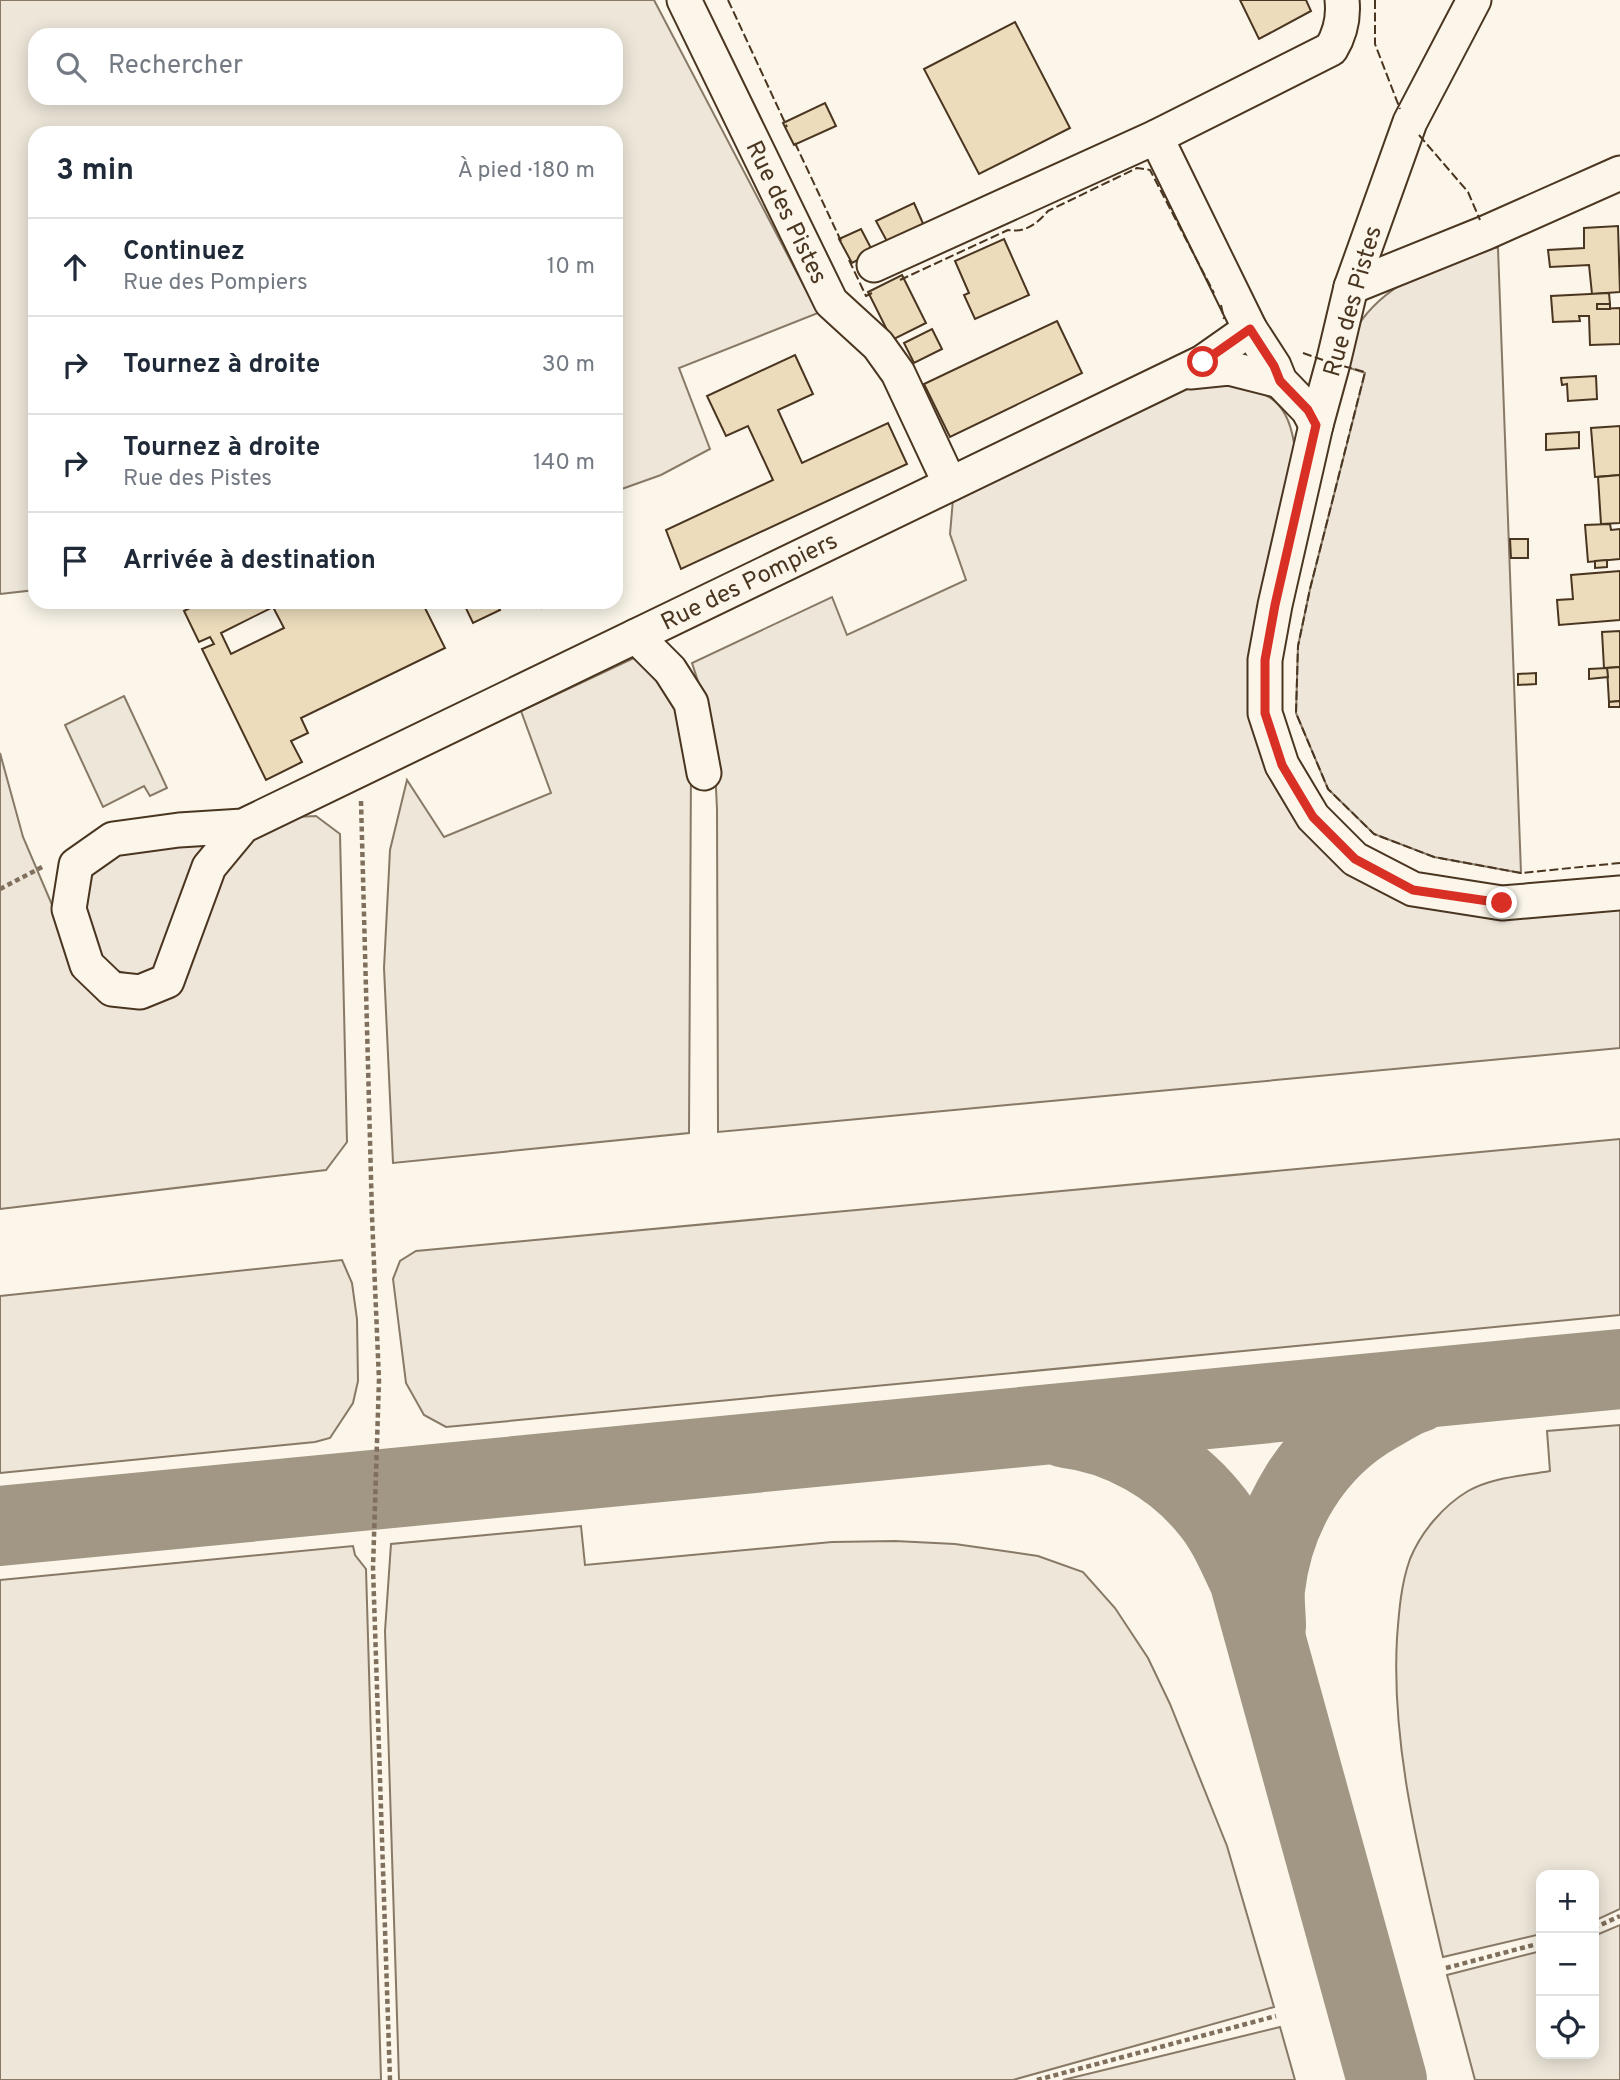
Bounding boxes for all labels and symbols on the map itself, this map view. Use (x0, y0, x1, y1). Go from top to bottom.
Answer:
street label: Rue des Pistes (738, 136, 833, 289)
street label: Rue des Pistes (1318, 223, 1390, 380)
route start (1187, 346, 1218, 377)
street label: Rue des Pompiers (657, 527, 843, 639)
route end (1486, 887, 1517, 918)

